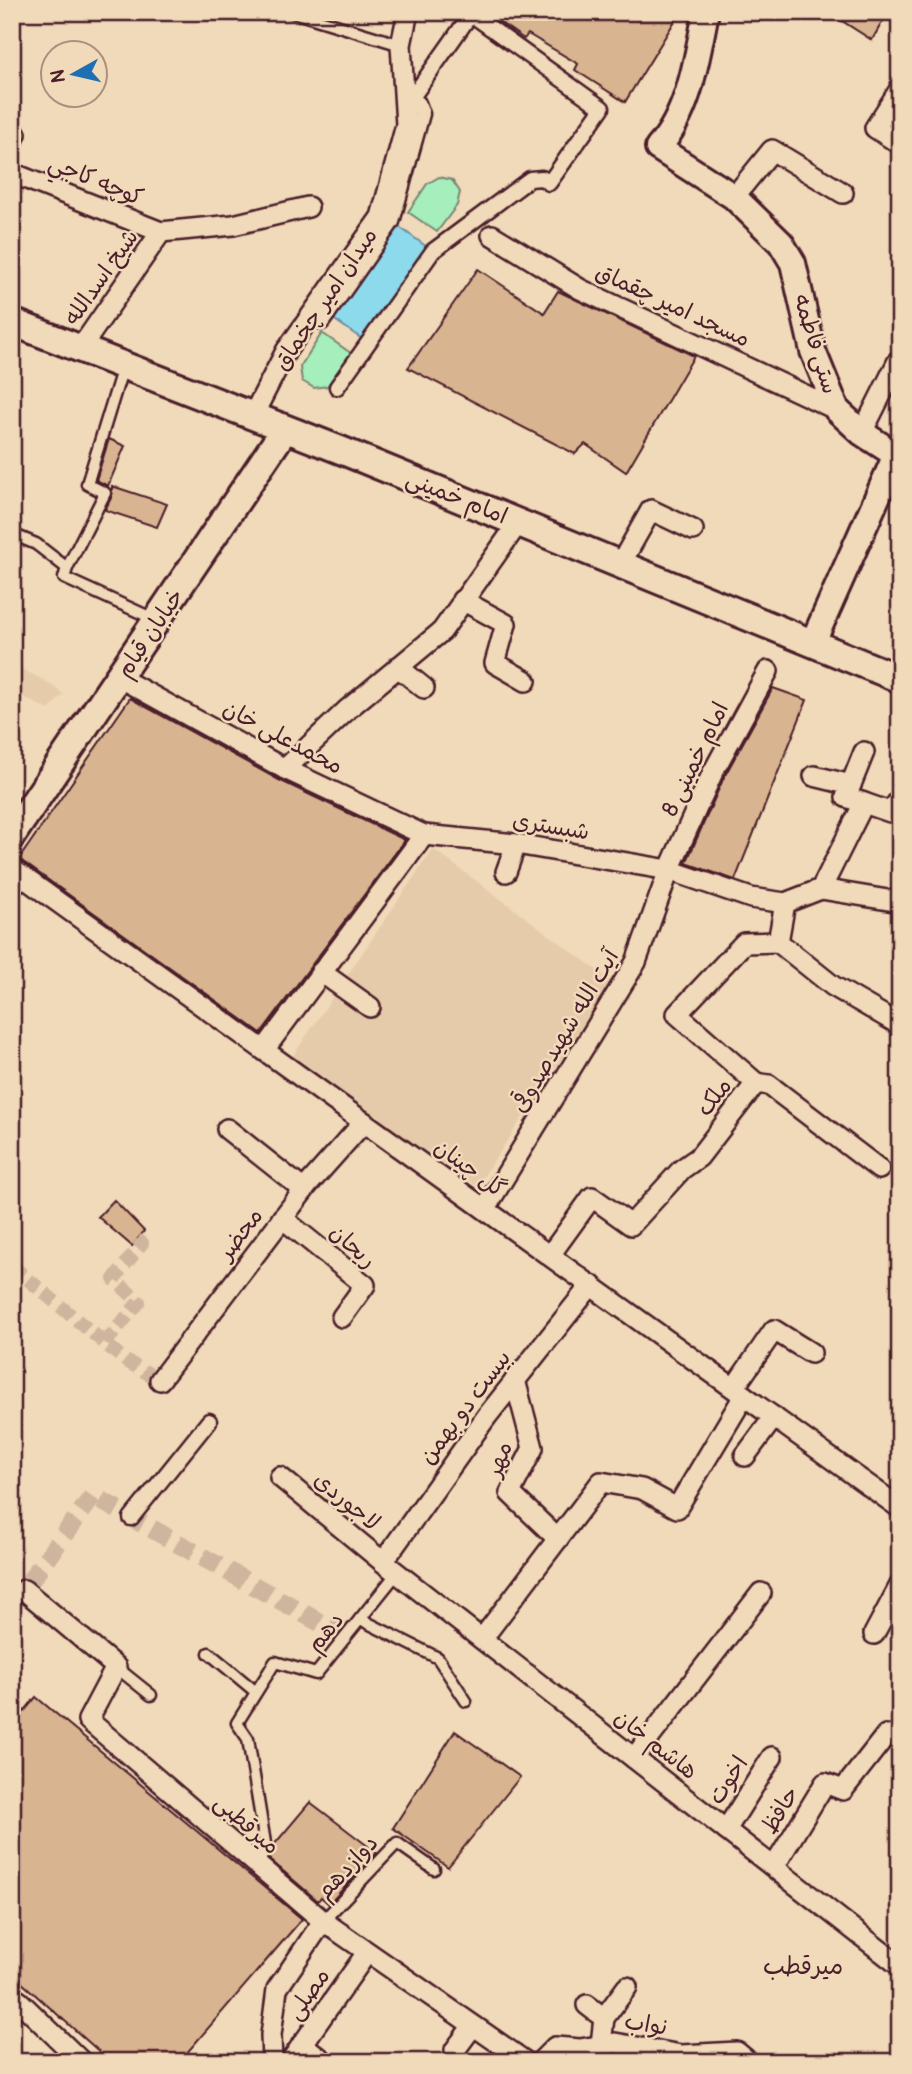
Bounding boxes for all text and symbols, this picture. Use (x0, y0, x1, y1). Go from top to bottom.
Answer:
north arrow (38, 38, 108, 108)
text: N (45, 68, 71, 84)
street label: کوچه کاجي (42, 148, 148, 218)
street label: میدان امیر چخماق (267, 222, 383, 376)
street label: شیخ اسدالله (57, 223, 146, 331)
street label: مسجد امیر چقماق (591, 256, 755, 354)
street label: ستی فاطمه (787, 291, 845, 397)
street label: امام خمینی (401, 463, 512, 533)
street label: خیابان قیام (110, 583, 193, 685)
street label: محمدعلی خان (218, 693, 348, 781)
street label: امام خمینی 8 (655, 697, 738, 822)
street label: شبستری (510, 806, 592, 846)
street label: آیت الله شهیدصدوقی (505, 943, 626, 1118)
street label: ملک (690, 1072, 738, 1122)
street label: گل چینان (428, 1132, 512, 1204)
street label: محضر (210, 1202, 269, 1268)
street label: ریحان (324, 1217, 382, 1275)
street label: بیست دو بهمن (413, 1344, 517, 1470)
street label: مهر (478, 1437, 519, 1482)
street label: لاجوردی (308, 1465, 386, 1537)
street label: دهم (300, 1606, 352, 1660)
street label: هاشم خان (607, 1702, 704, 1788)
street label: اخوت (702, 1750, 754, 1810)
street label: حافظ (755, 1781, 805, 1839)
street label: میرقطبی (208, 1787, 286, 1861)
street label: دوازدهم (310, 1828, 386, 1908)
district label: میرقطب (763, 1952, 843, 1981)
street label: مصلی (280, 1962, 336, 2026)
street label: نواب (622, 2006, 670, 2042)

